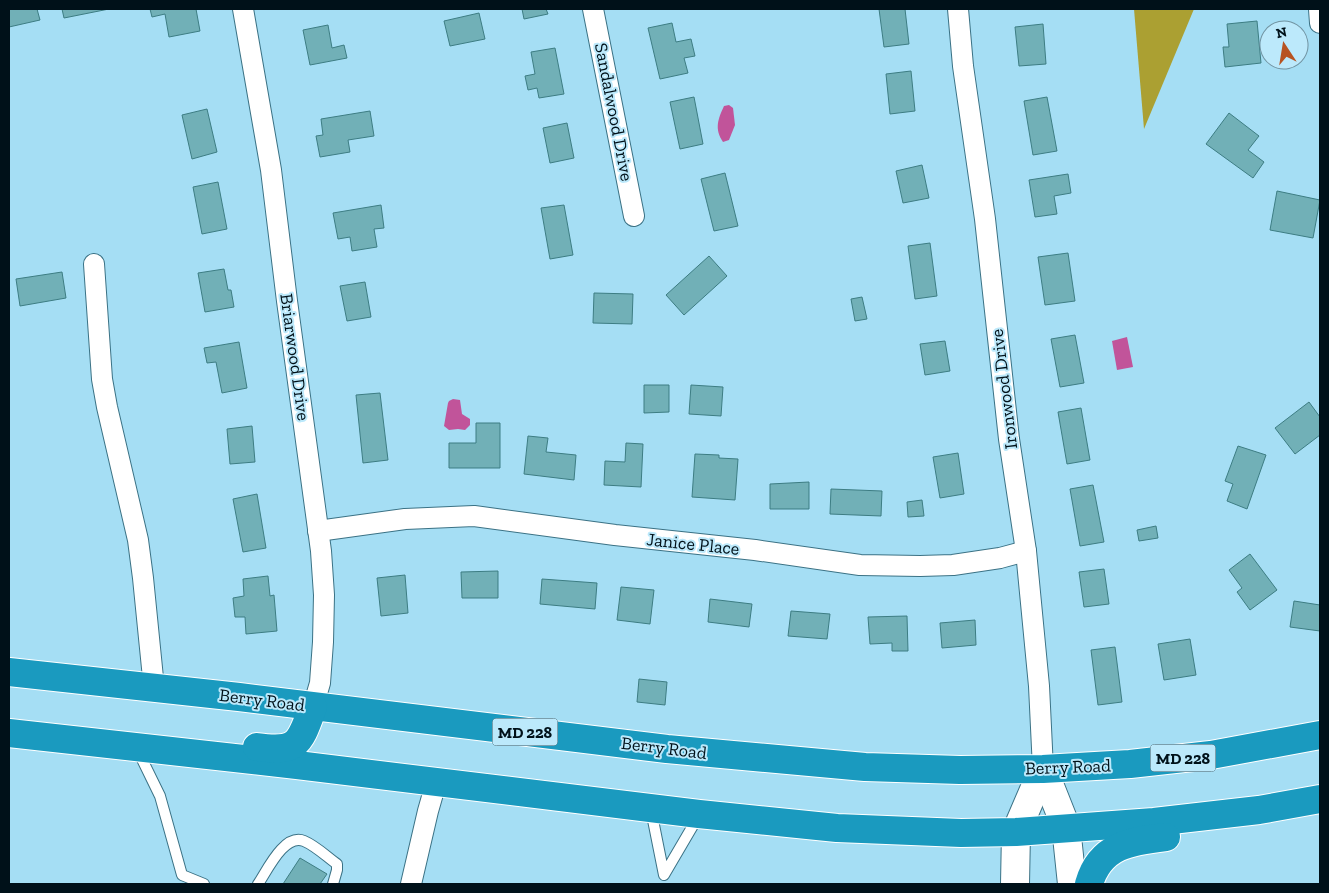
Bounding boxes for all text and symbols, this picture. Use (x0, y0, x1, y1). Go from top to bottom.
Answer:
north arrow (1259, 20, 1309, 70)
text: N (1274, 23, 1289, 42)
street label: Sandalwood Drive (590, 41, 638, 183)
street label: Briarwood Drive (275, 292, 315, 422)
street label: Ironwood Drive (986, 328, 1022, 450)
street label: Janice Place (645, 528, 741, 560)
street label: Berry Road (218, 684, 306, 716)
road number: MD 228 (492, 719, 558, 746)
street label: Berry Road (620, 732, 708, 764)
road number: MD 228 (1150, 744, 1216, 771)
street label: Berry Road (1025, 755, 1111, 779)

